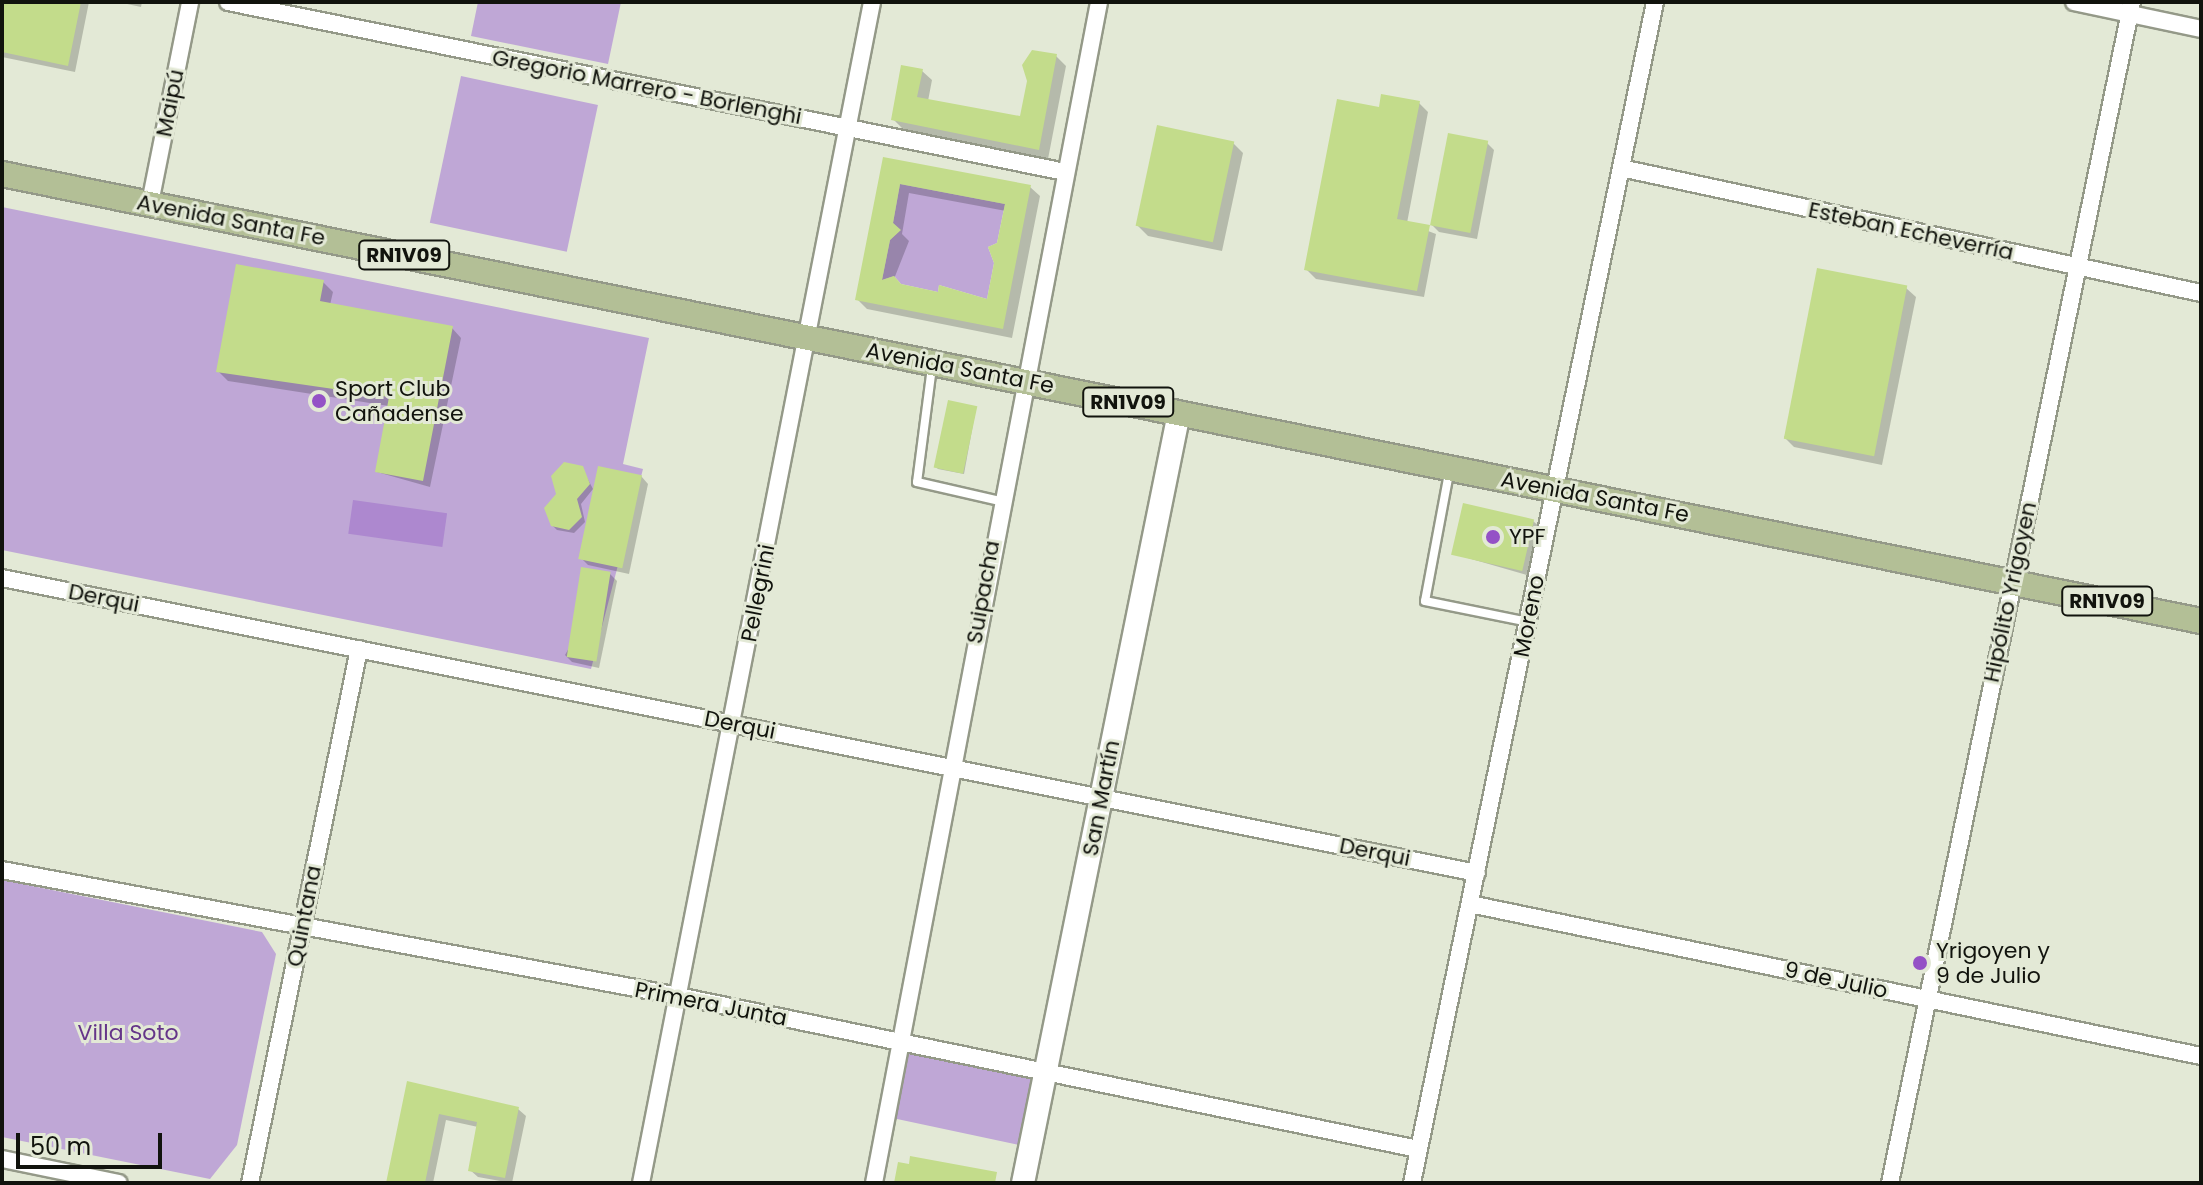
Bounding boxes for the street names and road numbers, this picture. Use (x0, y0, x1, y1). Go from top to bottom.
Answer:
street label: Gregorio Marrero - Borlenghi (490, 44, 804, 130)
street label: Maipú (151, 67, 189, 139)
street label: Avenida Santa Fe (135, 189, 327, 251)
street label: Esteban Echeverría (1806, 196, 2016, 266)
road number: RN1V09 (358, 239, 450, 271)
street label: Avenida Santa Fe (864, 337, 1056, 399)
road number: RN1V09 (1082, 386, 1174, 418)
street label: Avenida Santa Fe (1499, 466, 1691, 528)
street label: Hipólito Yrigoyen (1978, 499, 2042, 685)
street label: Suipacha (961, 538, 1005, 646)
street label: Pellegrini (736, 542, 780, 644)
street label: Moreno (1508, 573, 1550, 659)
street label: Derqui (66, 578, 142, 618)
road number: RN1V09 (2061, 585, 2153, 617)
street label: Derqui (702, 705, 778, 745)
street label: San Martín (1077, 738, 1125, 858)
street label: Derqui (1337, 832, 1413, 872)
street label: Quintana (281, 863, 327, 969)
street label: 9 de Julio (1782, 956, 1890, 1004)
street label: Primera Junta (633, 976, 789, 1032)

